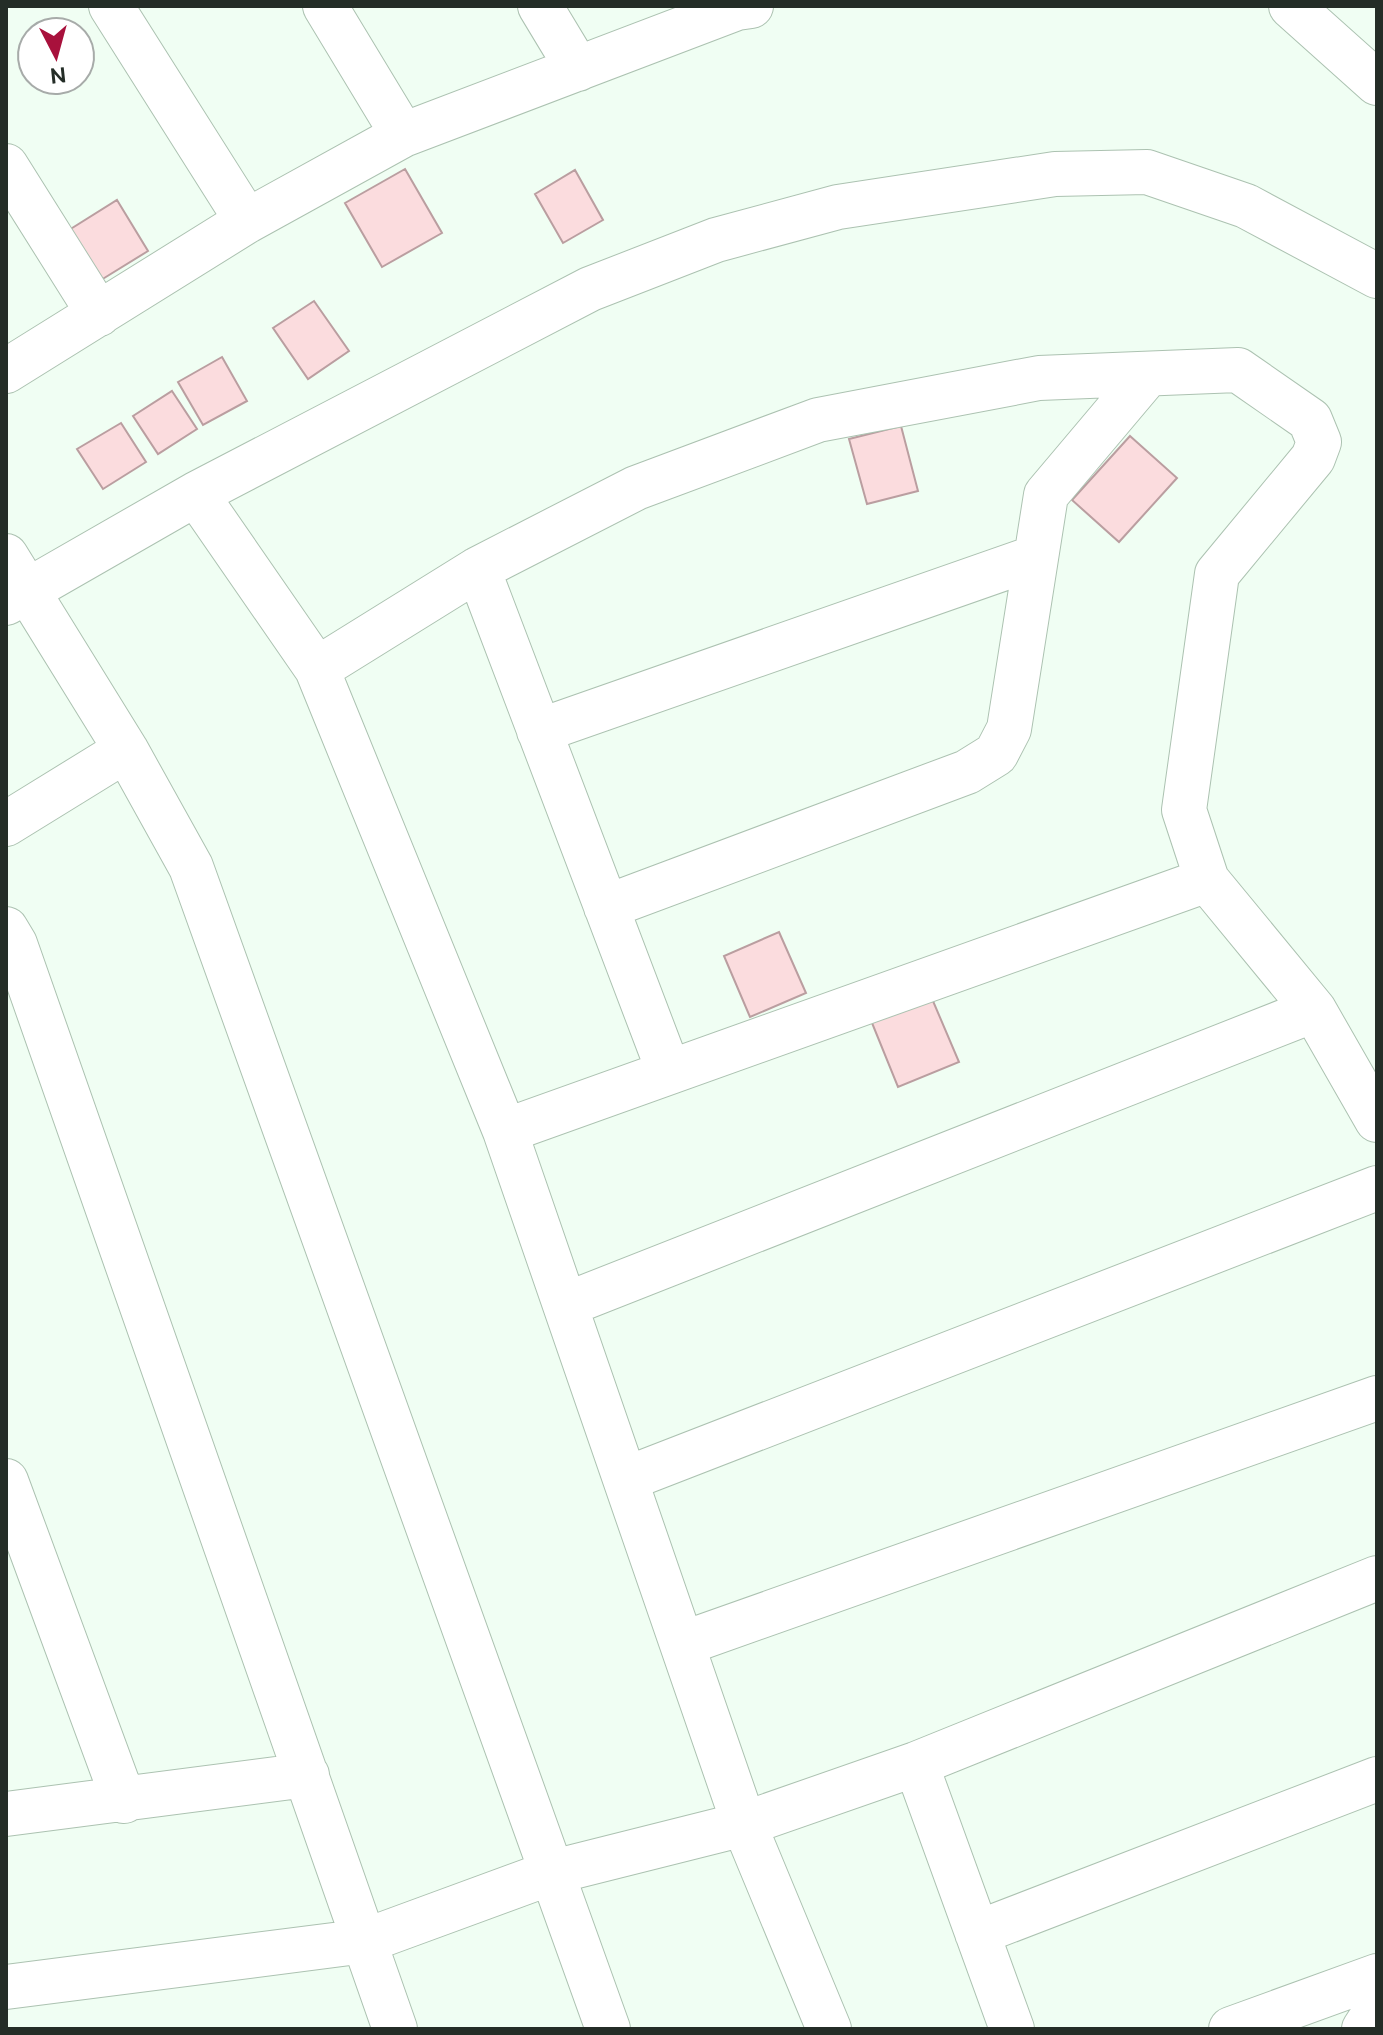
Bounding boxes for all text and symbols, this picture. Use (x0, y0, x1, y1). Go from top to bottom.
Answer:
north arrow (16, 16, 96, 96)
text: N (49, 63, 68, 90)

